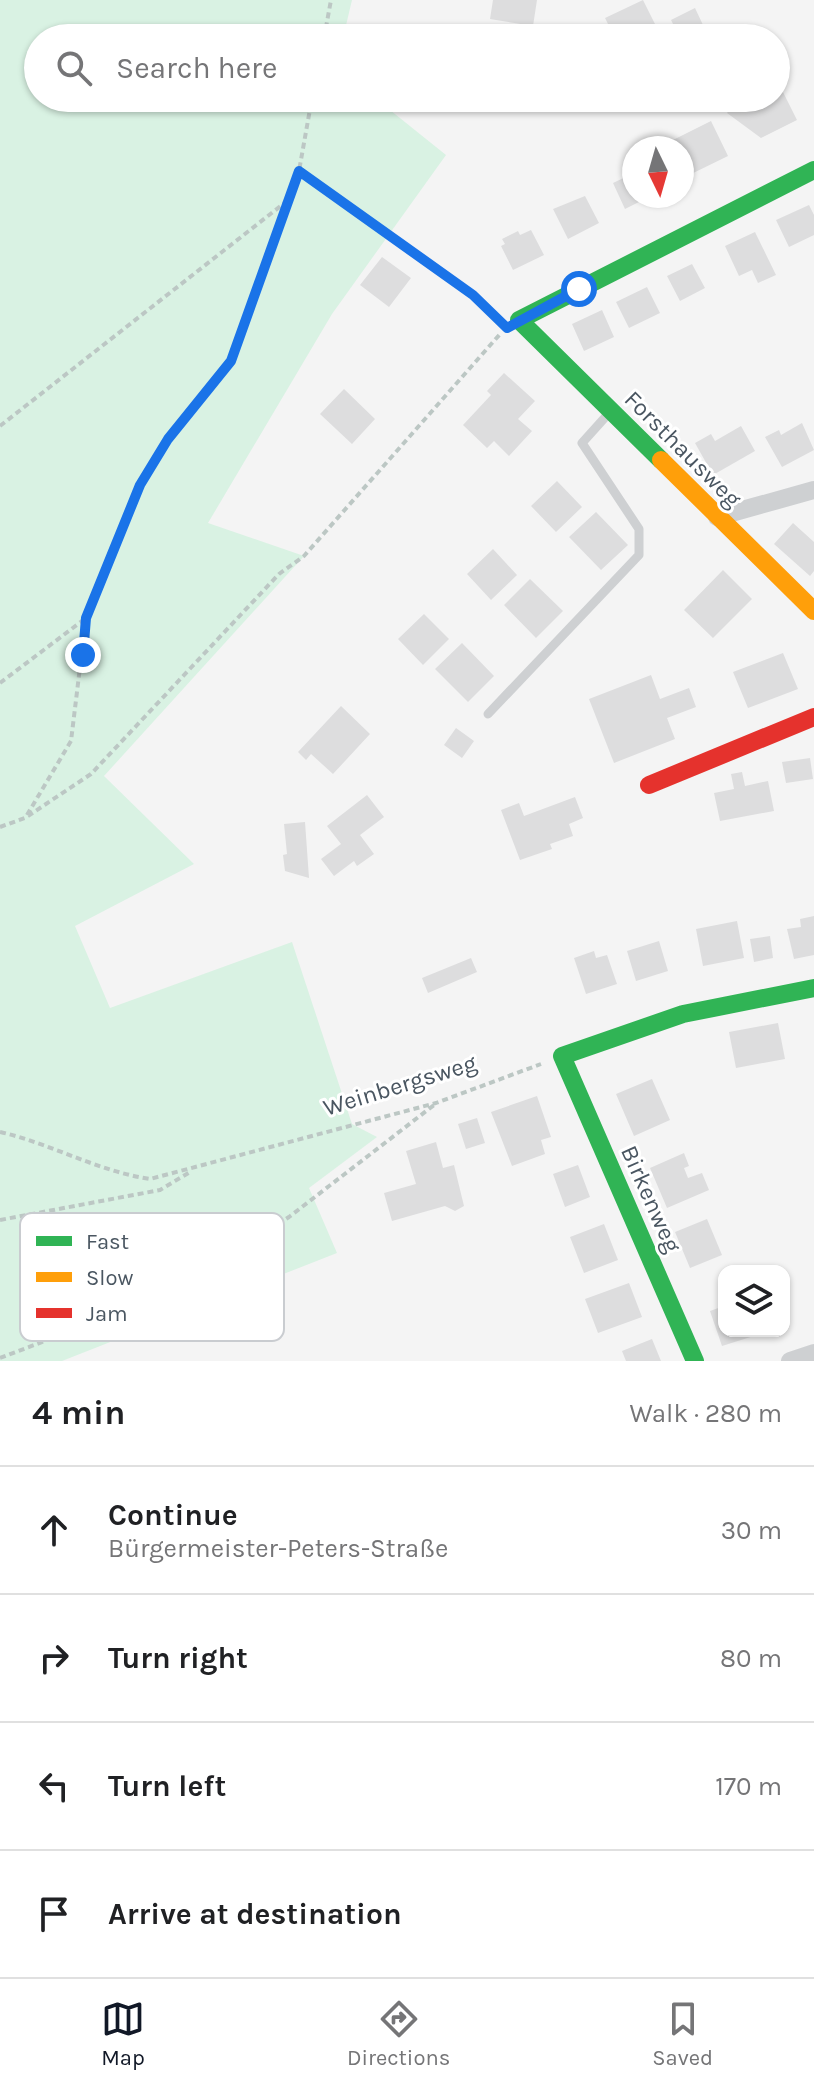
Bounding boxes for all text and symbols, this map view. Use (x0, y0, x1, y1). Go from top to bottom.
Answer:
search box (24, 24, 790, 112)
icon: search (52, 46, 96, 90)
text: Search here (116, 50, 277, 86)
north arrow (622, 136, 694, 208)
route start (561, 271, 597, 307)
street label: Forsthausweg (619, 385, 747, 513)
route end (65, 637, 101, 673)
street label: Weinbergsweg (320, 1048, 481, 1122)
street label: Birkenweg (615, 1141, 687, 1257)
legend (20, 1213, 284, 1341)
text: Fast (86, 1229, 129, 1255)
text: Slow (86, 1265, 133, 1291)
map controls (718, 1265, 790, 1337)
button: layers (718, 1265, 790, 1337)
text: Jam (86, 1301, 128, 1327)
text: 4 min (32, 1393, 125, 1433)
text: Walk · 280 m (629, 1398, 782, 1429)
text: Continue (108, 1497, 238, 1533)
icon: ahead (32, 1508, 76, 1552)
text: 30 m (721, 1515, 782, 1546)
text: Bürgermeister-Peters-Straße (108, 1533, 448, 1564)
icon: right (32, 1636, 76, 1680)
text: Turn right (108, 1640, 248, 1676)
text: 80 m (720, 1643, 782, 1674)
icon: left (32, 1764, 76, 1808)
text: Turn left (108, 1768, 226, 1804)
text: 170 m (715, 1771, 782, 1802)
icon: arrive (32, 1892, 76, 1936)
text: Arrive at destination (108, 1896, 402, 1932)
tab: Map (101, 1997, 145, 2071)
tab: Directions (347, 1997, 450, 2071)
tab: Saved (652, 1997, 713, 2071)

